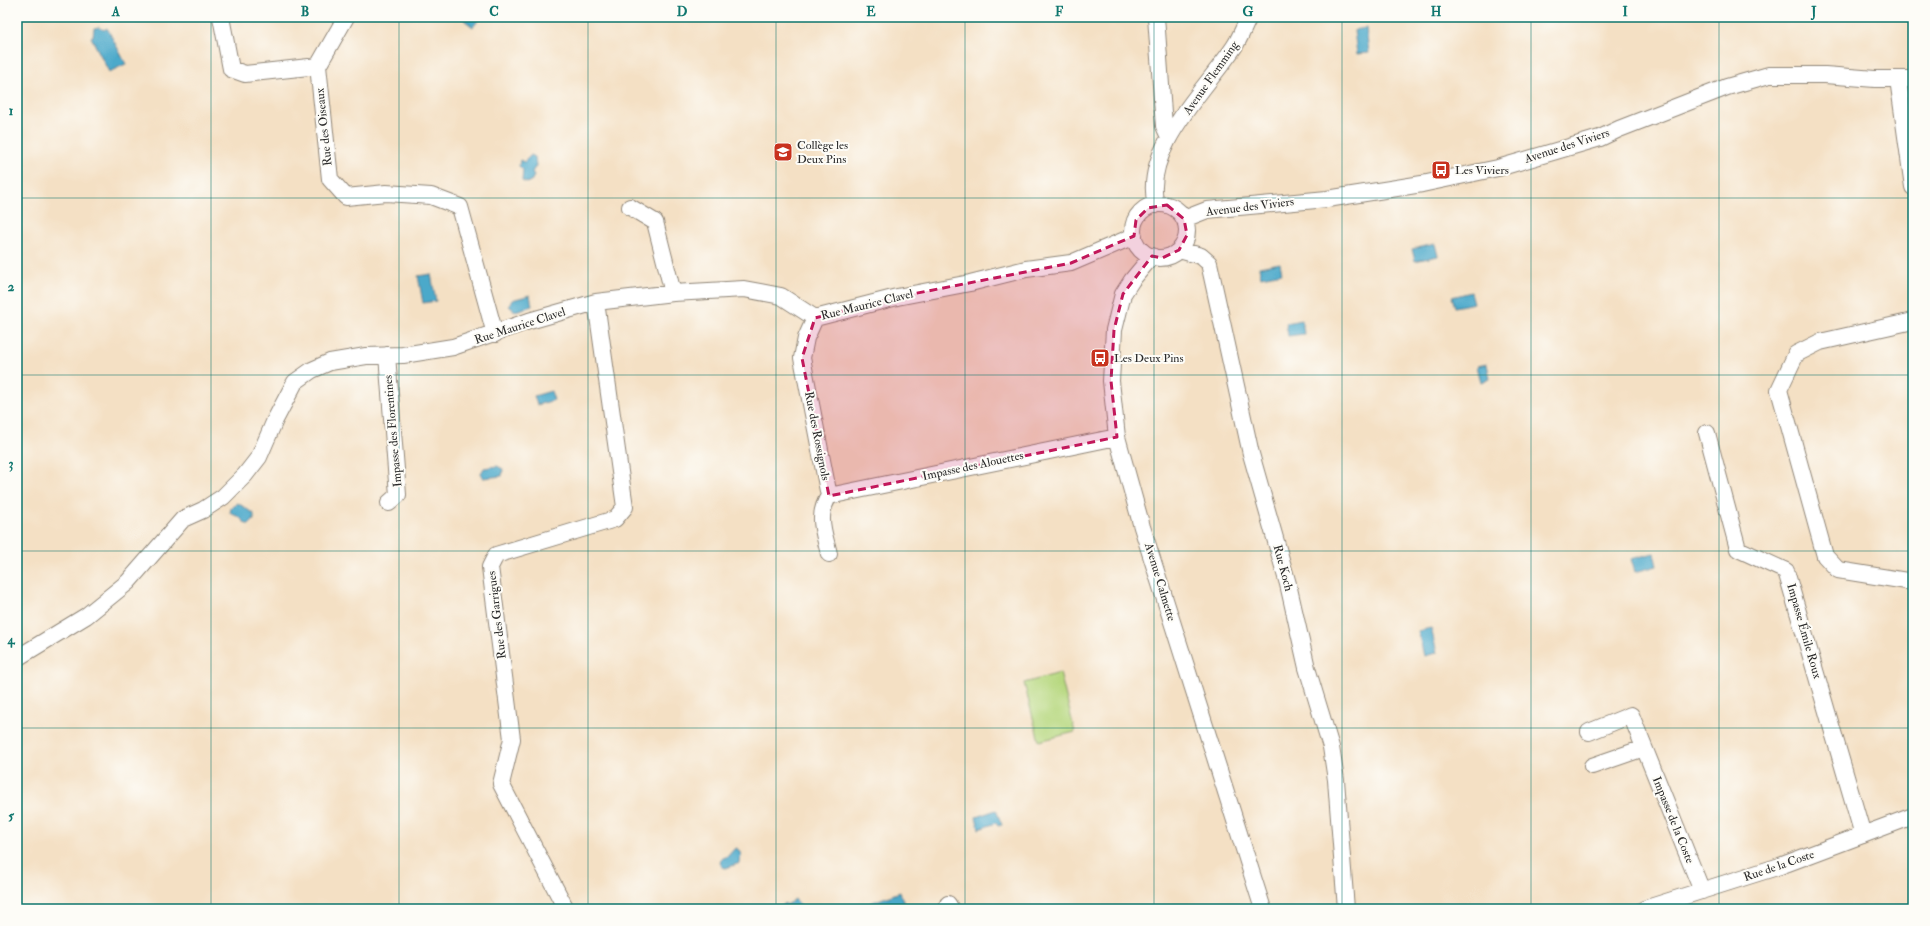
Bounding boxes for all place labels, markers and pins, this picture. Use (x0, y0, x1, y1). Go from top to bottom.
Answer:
place label: Collège les Deux Pins (797, 138, 848, 167)
school or university icon: Collège les Deux Pins (772, 141, 794, 163)
bus stop icon: Les Viviers (1430, 159, 1452, 181)
place label: Les Viviers (1455, 163, 1509, 178)
bus stop icon: Les Deux Pins (1089, 347, 1111, 369)
place label: Les Deux Pins (1114, 351, 1184, 366)

